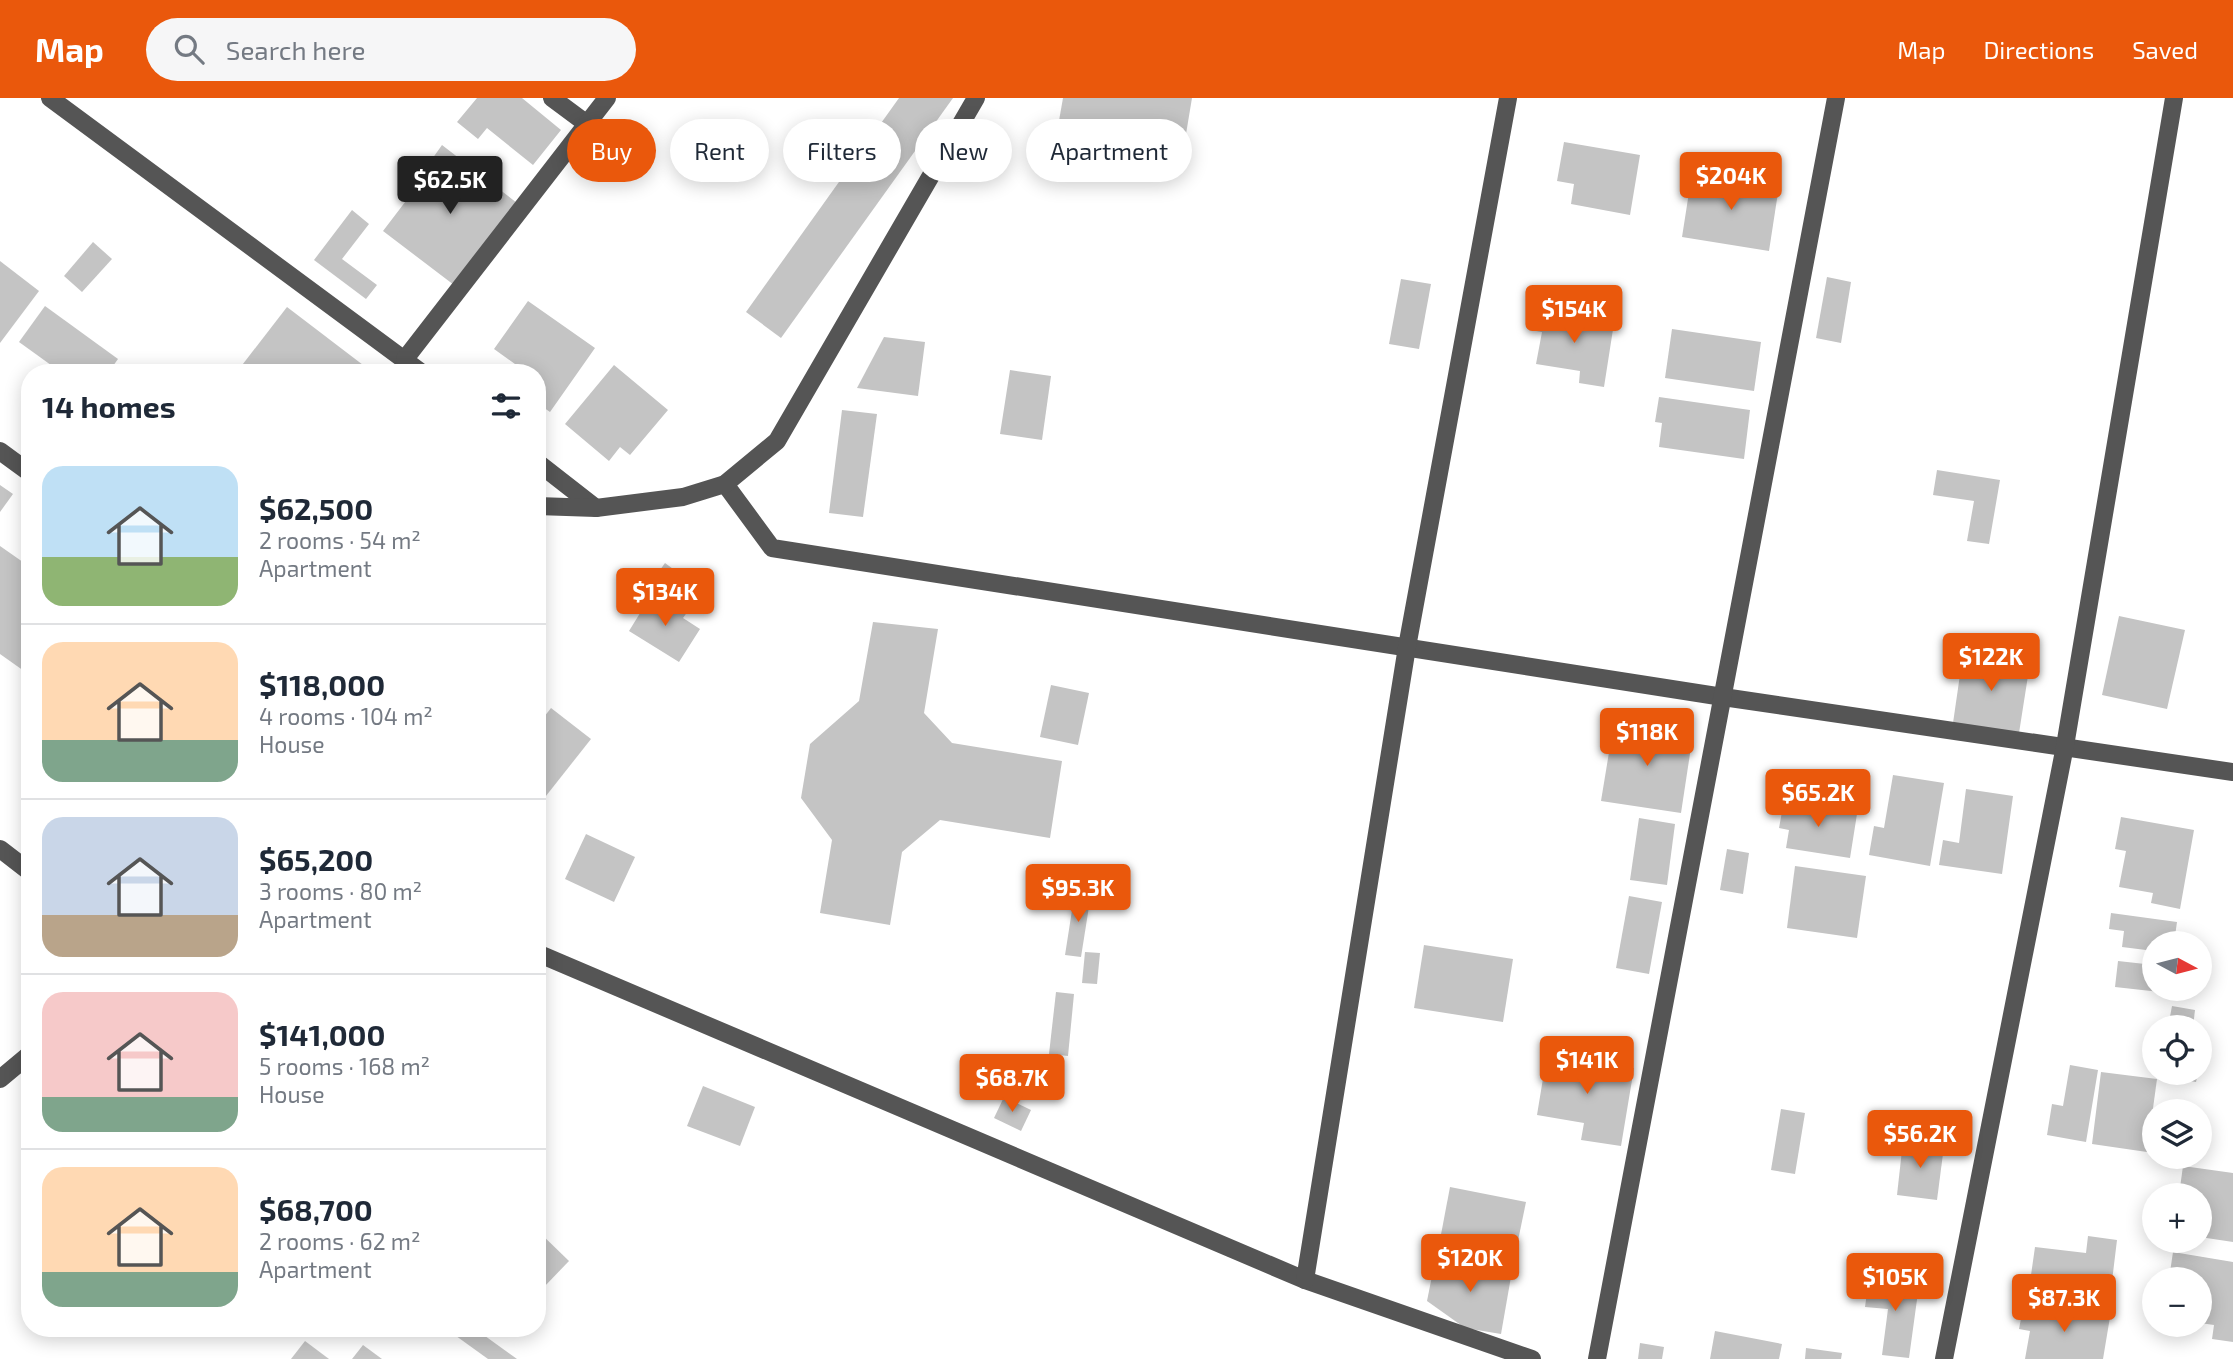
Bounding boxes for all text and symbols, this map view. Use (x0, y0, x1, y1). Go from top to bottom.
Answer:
search box (146, 18, 636, 81)
text: Map (35, 29, 104, 69)
icon: search (170, 30, 208, 68)
text: Search here (226, 34, 365, 65)
text: Map (1897, 35, 1945, 64)
text: Directions (1983, 35, 2094, 64)
text: Saved (2132, 35, 2198, 64)
chip: Buy (567, 119, 656, 182)
chip: Rent (670, 119, 769, 182)
chip: Filters (783, 119, 901, 182)
chip: New (915, 119, 1012, 182)
chip: Apartment (1026, 119, 1192, 182)
pin: $204K (1682, 152, 1780, 212)
pin: $62.5K (393, 156, 507, 216)
text: $204K (1696, 161, 1766, 189)
text: $62.5K (413, 165, 487, 193)
pin: $154K (1525, 286, 1623, 345)
text: $154K (1541, 294, 1607, 322)
icon: filters (487, 387, 525, 425)
text: 14 homes (42, 388, 176, 424)
text: $62,500 (259, 490, 373, 526)
icon: home (98, 494, 182, 578)
text: 2 rooms · 54 m² (259, 526, 421, 554)
text: Apartment (259, 554, 372, 582)
pin: $134K (616, 568, 714, 628)
text: $134K (632, 577, 698, 605)
pin: $122K (1942, 634, 2040, 693)
text: $122K (1959, 642, 2023, 670)
text: $118,000 (259, 666, 385, 702)
icon: home (98, 670, 182, 754)
text: 4 rooms · 104 m² (259, 702, 433, 730)
pin: $118K (1598, 708, 1696, 768)
text: $118K (1616, 717, 1678, 745)
text: House (259, 730, 325, 758)
pin: $65.2K (1761, 770, 1875, 829)
text: $65.2K (1781, 778, 1855, 806)
text: $65,200 (259, 841, 373, 877)
icon: home (98, 845, 182, 929)
pin: $95.3K (1021, 864, 1135, 924)
text: $95.3K (1042, 873, 1114, 901)
text: 3 rooms · 80 m² (259, 877, 422, 905)
text: Apartment (259, 905, 372, 933)
north arrow (2142, 931, 2212, 1001)
map controls (2142, 931, 2212, 1337)
button: locate (2142, 1015, 2212, 1085)
text: $141,000 (259, 1016, 385, 1052)
icon: home (98, 1020, 182, 1104)
pin: $141K (1538, 1037, 1636, 1096)
text: $141K (1556, 1045, 1618, 1073)
text: 5 rooms · 168 m² (259, 1052, 430, 1080)
pin: $68.7K (955, 1054, 1069, 1114)
text: $68.7K (976, 1063, 1048, 1091)
text: House (259, 1080, 325, 1108)
button: layers (2142, 1099, 2212, 1169)
pin: $56.2K (1863, 1110, 1977, 1170)
text: $56.2K (1883, 1119, 1957, 1147)
button: + (2142, 1183, 2212, 1253)
text: $68,700 (259, 1191, 373, 1227)
icon: home (98, 1195, 182, 1279)
text: 2 rooms · 62 m² (259, 1227, 421, 1255)
pin: $120K (1421, 1234, 1519, 1294)
text: $120K (1437, 1243, 1503, 1271)
pin: $105K (1846, 1254, 1944, 1313)
text: Apartment (259, 1255, 372, 1283)
text: $105K (1862, 1262, 1928, 1290)
button: − (2142, 1267, 2212, 1337)
pin: $87.3K (2007, 1274, 2121, 1334)
text: $87.3K (2028, 1283, 2100, 1311)

